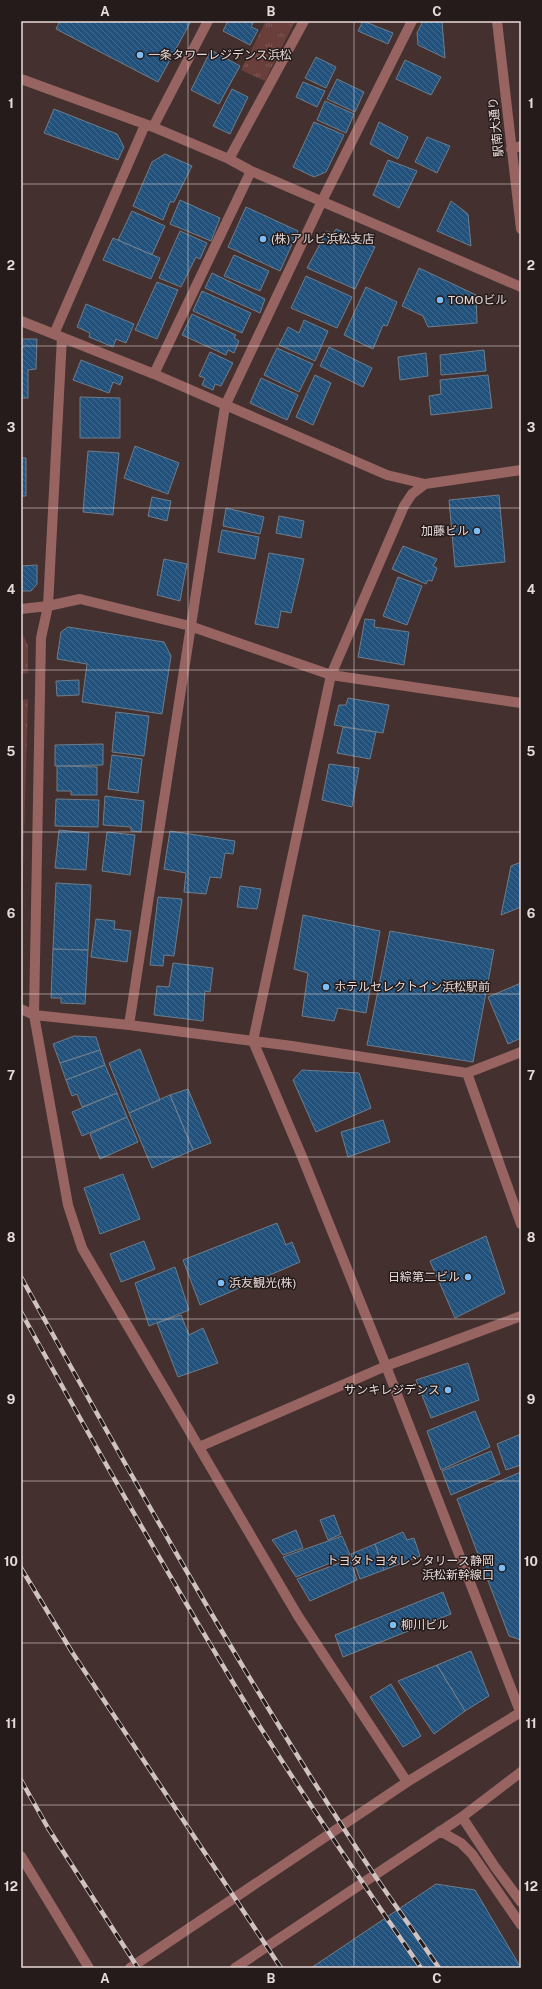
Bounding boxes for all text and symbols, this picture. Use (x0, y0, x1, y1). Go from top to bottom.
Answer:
text: A (100, 4, 110, 19)
text: B (267, 4, 276, 19)
text: C (432, 4, 442, 19)
place label: 一条タワーレジデンス浜松 (148, 48, 292, 62)
marker: 一条タワーレジデンス浜松 (135, 50, 145, 60)
text: 1 (8, 96, 14, 111)
street label: 駅南大通り (486, 96, 506, 158)
text: 1 (528, 96, 534, 111)
place label: (株)アルビ浜松支店 (271, 232, 374, 246)
marker: (株)アルビ浜松支店 (258, 234, 268, 244)
text: 2 (7, 258, 15, 273)
text: 2 (527, 258, 535, 273)
place label: TOMOビル (448, 293, 507, 307)
marker: TOMOビル (435, 295, 445, 305)
text: 3 (7, 420, 16, 435)
text: 3 (527, 420, 536, 435)
place label: 加藤ビル (421, 524, 469, 538)
marker: 加藤ビル (472, 526, 482, 536)
text: 4 (7, 582, 16, 597)
text: 4 (527, 582, 536, 597)
text: 5 (7, 744, 16, 759)
text: 5 (527, 744, 536, 759)
text: 6 (7, 906, 16, 921)
text: 6 (527, 906, 536, 921)
place label: ホテルセレクトイン浜松駅前 (334, 980, 490, 994)
marker: ホテルセレクトイン浜松駅前 (321, 982, 331, 992)
text: 7 (7, 1068, 15, 1083)
text: 7 (527, 1068, 535, 1083)
text: 8 (7, 1230, 16, 1245)
text: 8 (527, 1230, 536, 1245)
place label: 日綜第二ビル (388, 1270, 460, 1284)
marker: 日綜第二ビル (463, 1272, 473, 1282)
place label: 浜友観光(株) (229, 1276, 296, 1290)
marker: 浜友観光(株) (216, 1278, 226, 1288)
place label: サンキレジデンス (344, 1383, 440, 1397)
marker: サンキレジデンス (443, 1385, 453, 1395)
text: 9 (7, 1392, 15, 1407)
text: 9 (527, 1392, 535, 1407)
text: 10 (4, 1554, 18, 1569)
place label: トヨタトヨタレンタリース静岡 浜松新幹線口 (327, 1554, 494, 1582)
text: 10 (524, 1554, 538, 1569)
marker: トヨタトヨタレンタリース静岡 浜松新幹線口 (497, 1563, 507, 1573)
place label: 柳川ビル (401, 1618, 449, 1632)
marker: 柳川ビル (388, 1620, 398, 1630)
text: 11 (5, 1716, 17, 1731)
text: 11 (525, 1716, 537, 1731)
text: 12 (4, 1879, 18, 1894)
text: 12 (524, 1879, 538, 1894)
text: A (100, 1971, 110, 1986)
text: B (267, 1971, 276, 1986)
text: C (432, 1971, 442, 1986)

